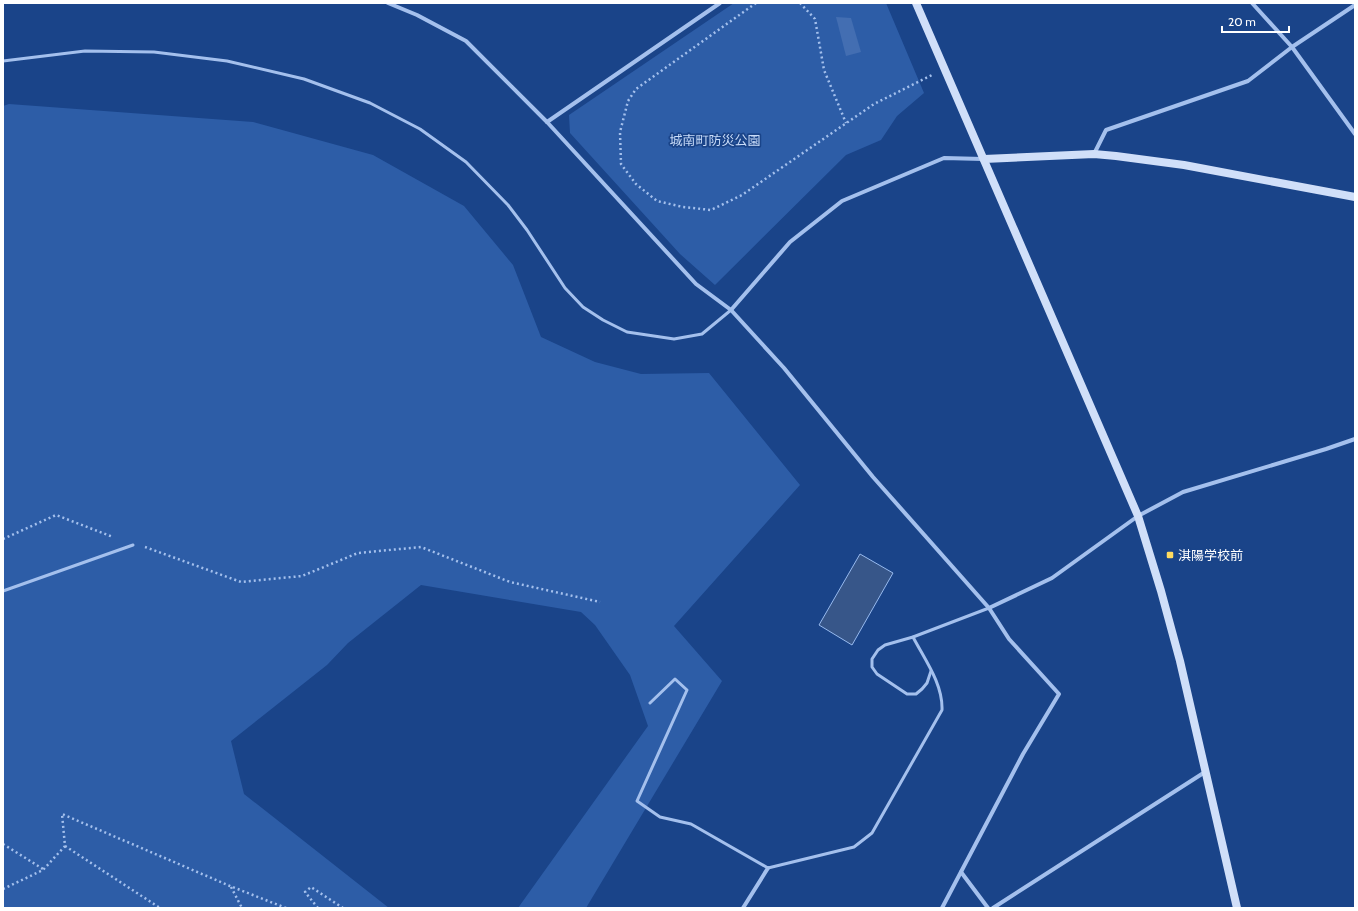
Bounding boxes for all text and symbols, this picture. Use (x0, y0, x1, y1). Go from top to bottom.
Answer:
scale bar (1222, 8, 1289, 34)
text: 20 m (1228, 14, 1256, 29)
park label: 城南町防災公園 (669, 132, 761, 148)
place label: 淇陽学校前 (1178, 547, 1243, 563)
marker: 淇陽学校前 (1165, 550, 1175, 560)

